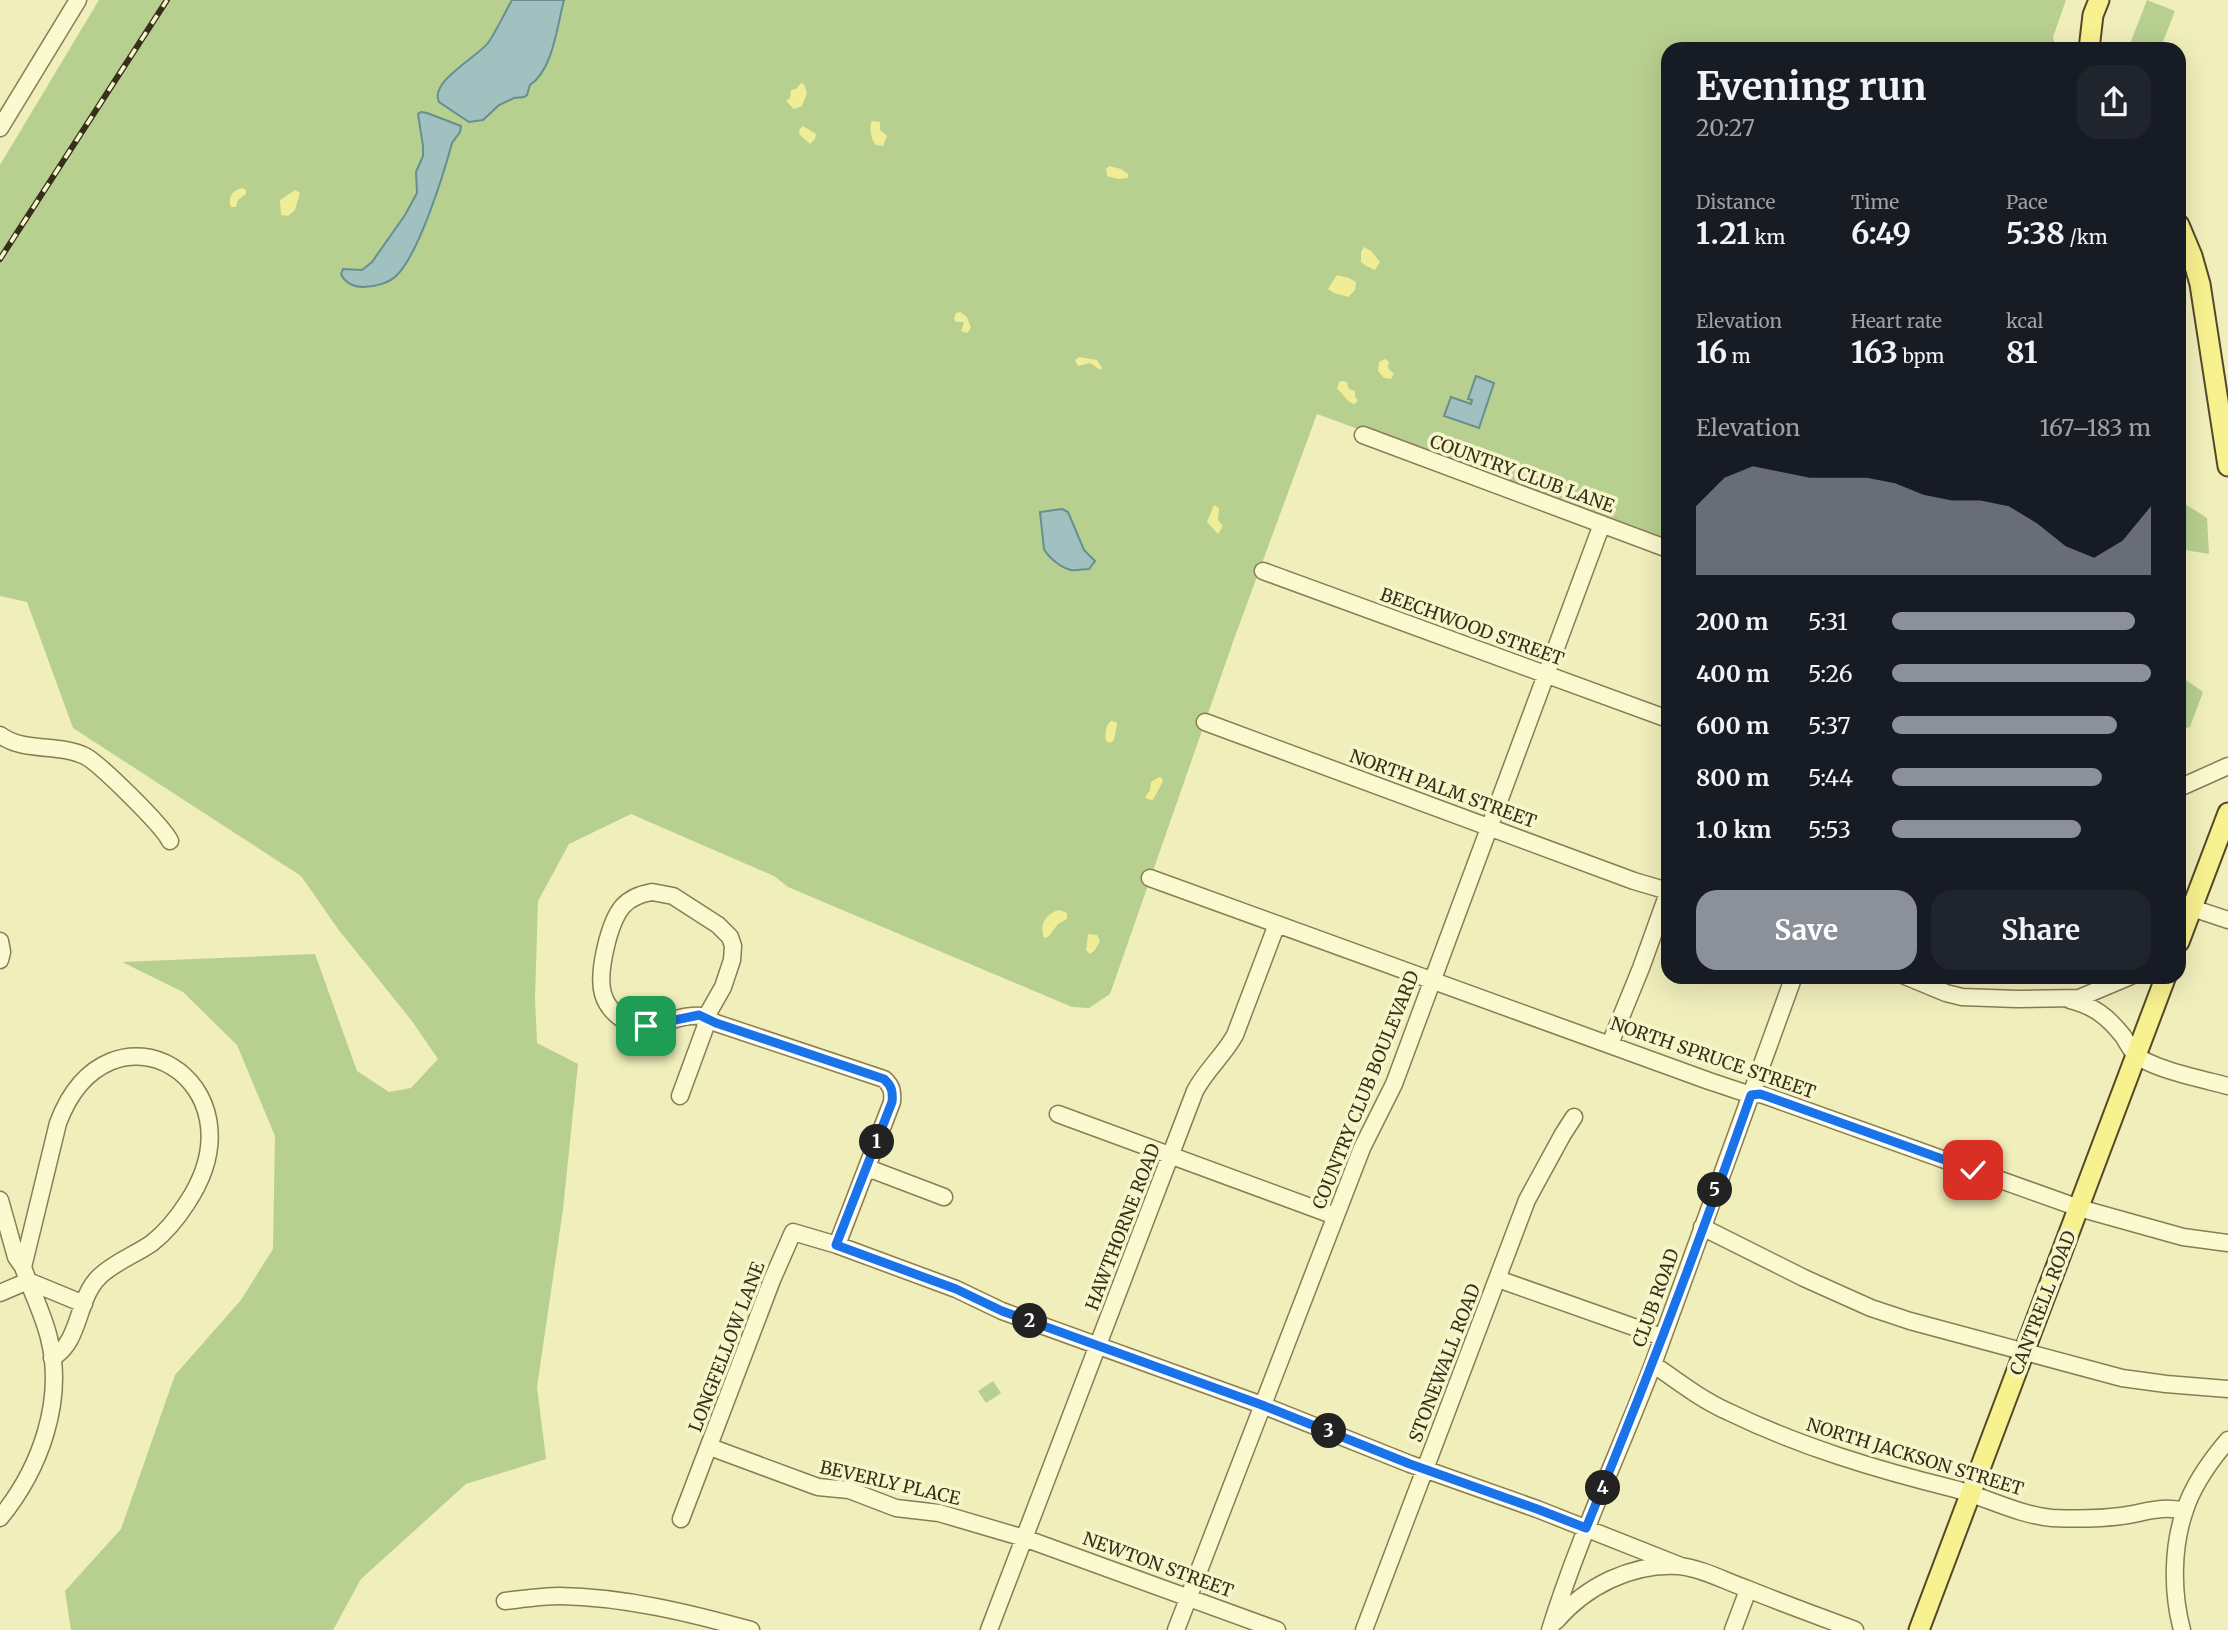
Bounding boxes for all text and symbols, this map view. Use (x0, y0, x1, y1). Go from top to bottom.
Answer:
text: Evening run (1696, 63, 1927, 110)
button: share (2077, 65, 2151, 139)
text: 20:27 (1696, 113, 1755, 142)
text: Distance (1696, 190, 1775, 214)
text: Time (1851, 190, 1899, 214)
text: Pace (2006, 190, 2048, 214)
text: 1.21 (1696, 214, 1750, 252)
text: 6:49 (1851, 214, 1911, 252)
text: 5:38 (2006, 214, 2065, 252)
text: km (1750, 225, 1785, 249)
text: /km (2065, 225, 2108, 249)
text: Elevation (1696, 309, 1782, 333)
text: Heart rate (1851, 309, 1942, 333)
text: kcal (2006, 309, 2043, 333)
text: 16 (1696, 333, 1727, 371)
text: 163 (1851, 333, 1898, 371)
text: 81 (2006, 333, 2038, 371)
text: m (1727, 344, 1751, 368)
text: bpm (1898, 344, 1944, 368)
text: Elevation (1696, 413, 1800, 442)
text: 167–183 m (2040, 413, 2151, 442)
street label: COUNTRY CLUB LANE (1427, 429, 1618, 518)
street label: BEECHWOOD STREET (1377, 583, 1568, 671)
text: 200 m (1696, 607, 1768, 636)
text: 5:31 (1808, 607, 1848, 636)
text: 400 m (1696, 659, 1770, 688)
text: 5:26 (1808, 659, 1853, 688)
text: 600 m (1696, 711, 1769, 740)
text: 5:37 (1808, 711, 1851, 740)
street label: NORTH PALM STREET (1347, 744, 1540, 833)
text: 800 m (1696, 763, 1769, 792)
text: 5:44 (1808, 763, 1853, 792)
text: 1.0 km (1696, 815, 1771, 844)
text: 5:53 (1808, 815, 1851, 844)
button: Save (1696, 890, 1917, 970)
button: Share (1931, 890, 2151, 970)
street label: COUNTRY CLUB BOULEVARD (1307, 967, 1424, 1212)
pin (616, 996, 676, 1056)
icon: arrive (627, 1007, 665, 1045)
street label: NORTH SPRUCE STREET (1608, 1012, 1819, 1104)
pin: 1 (860, 1124, 894, 1160)
text: 1 (872, 1129, 881, 1153)
street label: HAWTHORNE ROAD (1080, 1140, 1165, 1314)
pin (1943, 1140, 2003, 1200)
icon: check (1954, 1151, 1992, 1189)
pin: 5 (1698, 1172, 1732, 1208)
text: 5 (1709, 1177, 1720, 1201)
street label: CANTRELL ROAD (2004, 1227, 2081, 1378)
street label: CLUB ROAD (1627, 1245, 1684, 1350)
street label: LONGFELLOW LANE (683, 1258, 770, 1435)
street label: STONEWALL ROAD (1404, 1280, 1485, 1445)
pin: 2 (1012, 1304, 1048, 1338)
text: 2 (1024, 1308, 1035, 1332)
street label: NORTH JACKSON STREET (1804, 1413, 2027, 1501)
pin: 3 (1312, 1414, 1346, 1448)
text: 3 (1323, 1418, 1334, 1442)
street label: BEVERLY PLACE (818, 1455, 963, 1510)
pin: 4 (1586, 1470, 1620, 1506)
text: 4 (1596, 1475, 1609, 1499)
street label: NEWTON STREET (1080, 1527, 1237, 1603)

